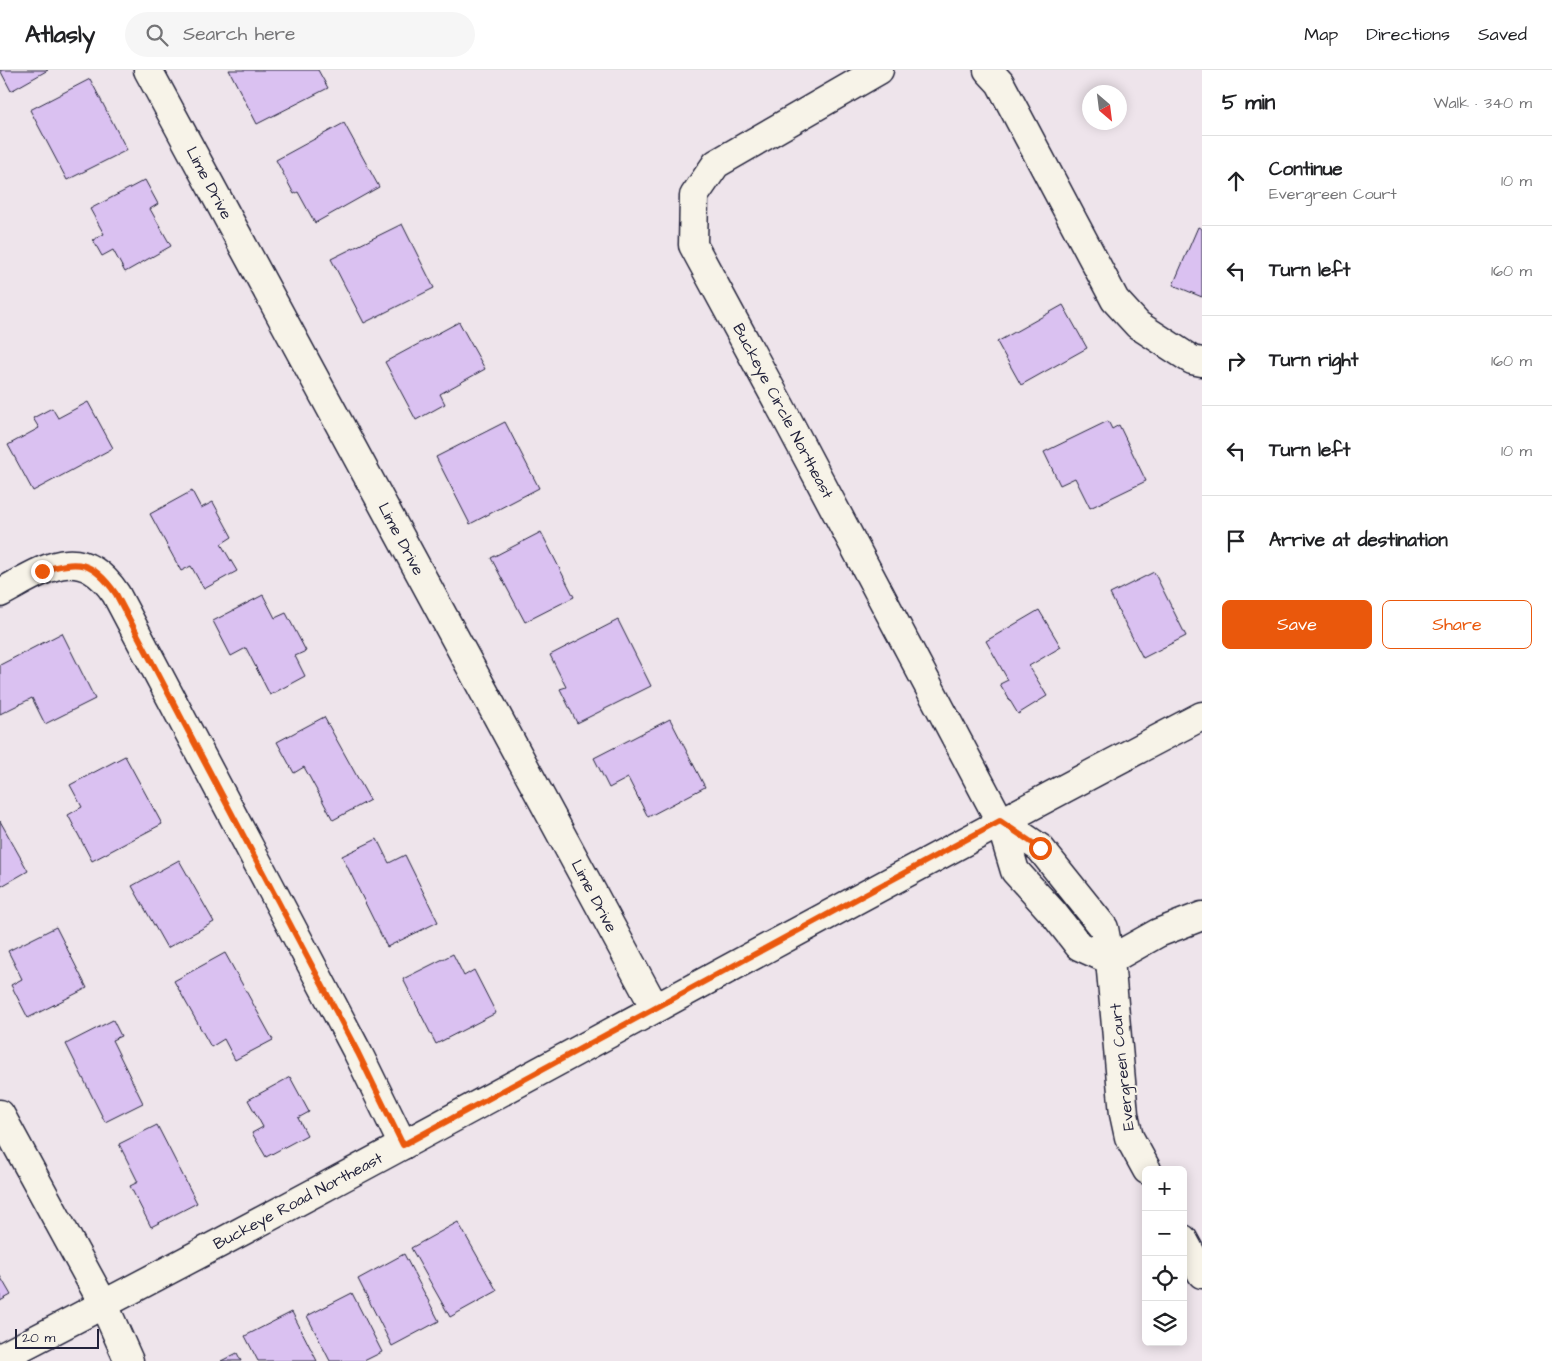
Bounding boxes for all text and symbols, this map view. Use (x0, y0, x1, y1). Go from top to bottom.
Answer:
search box (125, 12, 475, 57)
text: Atlasly (25, 18, 95, 52)
icon: search (143, 21, 171, 49)
text: Search here (183, 21, 295, 48)
text: Map (1304, 22, 1338, 47)
text: Directions (1366, 22, 1450, 47)
text: Saved (1478, 22, 1527, 47)
north arrow (1082, 85, 1127, 130)
text: 5 min (1222, 88, 1275, 117)
text: Walk · 340 m (1433, 92, 1532, 114)
street label: Lime Drive (181, 143, 238, 224)
text: Continue (1269, 156, 1343, 183)
icon: ahead (1222, 167, 1250, 195)
text: 10 m (1501, 170, 1532, 192)
text: Evergreen Court (1269, 183, 1397, 205)
icon: left (1222, 257, 1250, 285)
text: Turn left (1269, 257, 1350, 284)
text: 160 m (1491, 260, 1532, 282)
street label: Buckeye Circle Northeast (726, 319, 839, 504)
icon: right (1222, 347, 1250, 375)
text: Turn right (1269, 347, 1358, 374)
text: 160 m (1491, 350, 1532, 372)
icon: left (1222, 437, 1250, 465)
text: Turn left (1269, 437, 1350, 464)
text: 10 m (1501, 440, 1532, 462)
street label: Lime Drive (373, 499, 430, 580)
icon: arrive (1222, 527, 1250, 555)
text: Arrive at destination (1269, 527, 1448, 554)
route end (31, 560, 54, 583)
button: Save (1222, 600, 1372, 649)
button: Share (1382, 600, 1532, 649)
route start (1029, 837, 1052, 860)
street label: Lime Drive (566, 856, 623, 937)
street label: Evergreen Court (1104, 1002, 1141, 1132)
street label: Buckeye Road Northeast (210, 1147, 387, 1256)
map controls (1142, 1166, 1187, 1346)
button: + (1142, 1166, 1187, 1211)
button: − (1142, 1211, 1187, 1256)
button: locate (1142, 1256, 1187, 1301)
button: layers (1142, 1301, 1187, 1346)
scale bar (15, 1326, 99, 1349)
text: 20 m (22, 1328, 55, 1348)

